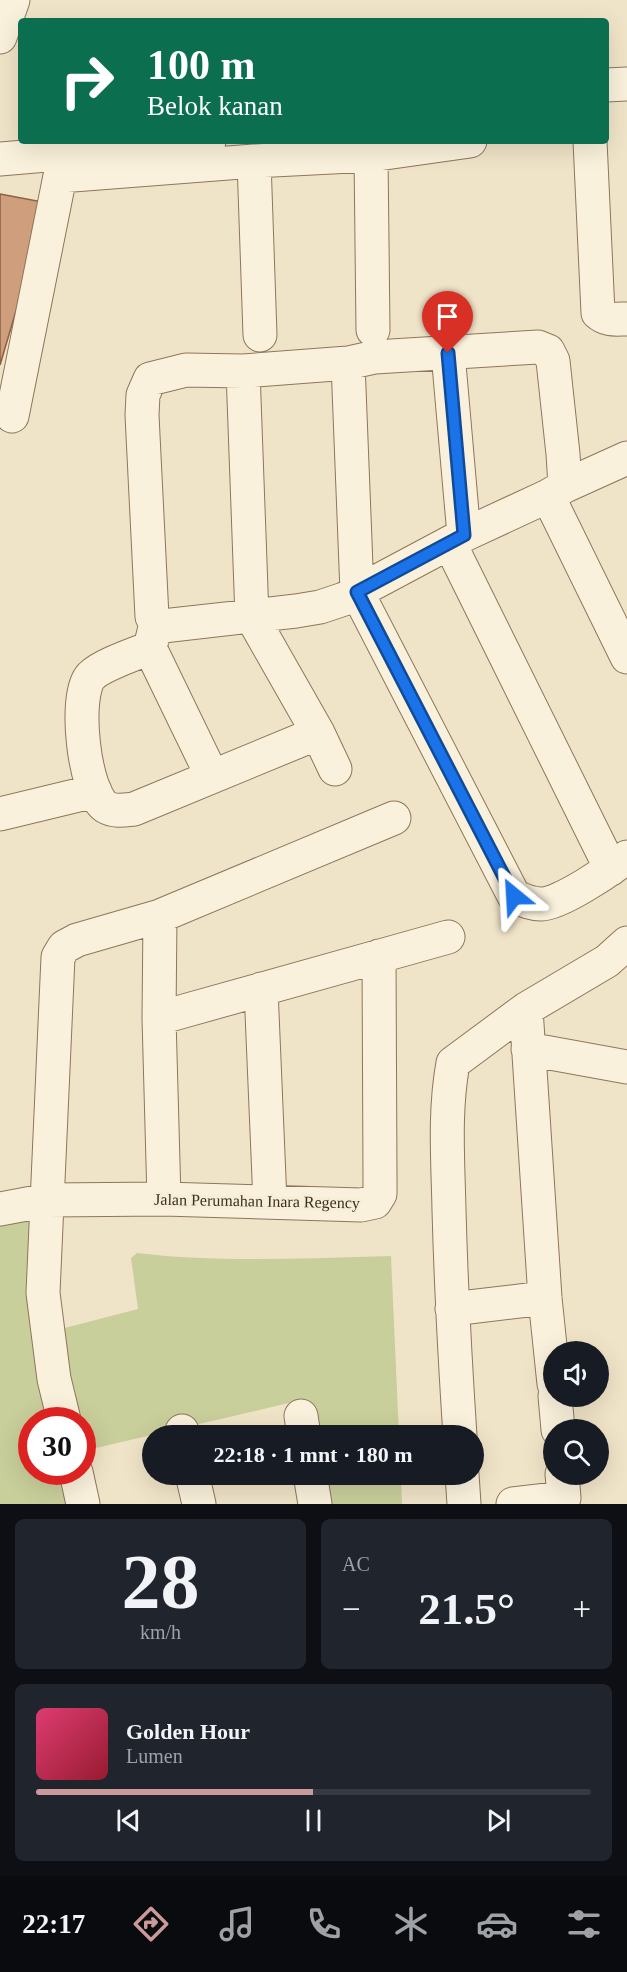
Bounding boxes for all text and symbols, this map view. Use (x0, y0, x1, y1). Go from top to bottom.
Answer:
icon: right (48, 42, 126, 120)
text: 100 m (147, 42, 256, 88)
text: Belok kanan (147, 91, 283, 121)
pin (422, 291, 473, 353)
icon: arrive (431, 300, 464, 333)
position arrow (482, 864, 546, 928)
street label: Jalan Perumahan Inara Regency (154, 1191, 360, 1212)
map controls (543, 1341, 609, 1485)
button: sound (543, 1341, 609, 1407)
speed limit sign: 30 (18, 1407, 96, 1485)
button: search (543, 1419, 609, 1485)
text: 22:18 · 1 mnt · 180 m (213, 1442, 413, 1467)
text: 28 (122, 1538, 200, 1625)
text: AC (342, 1553, 370, 1575)
text: 21.5° (418, 1584, 515, 1634)
text: − (342, 1591, 361, 1627)
text: + (572, 1591, 591, 1627)
text: km/h (140, 1621, 181, 1643)
text: Golden Hour (126, 1719, 250, 1744)
text: Lumen (126, 1745, 183, 1767)
icon: previous (112, 1804, 145, 1837)
icon: pause (297, 1804, 330, 1837)
icon: next (482, 1804, 515, 1837)
icon: directions (130, 1903, 172, 1945)
icon: music (216, 1903, 258, 1945)
icon: phone (303, 1903, 345, 1945)
icon: climate (390, 1903, 432, 1945)
icon: car (476, 1903, 518, 1945)
icon: filters (563, 1903, 605, 1945)
text: 22:17 (22, 1909, 85, 1939)

